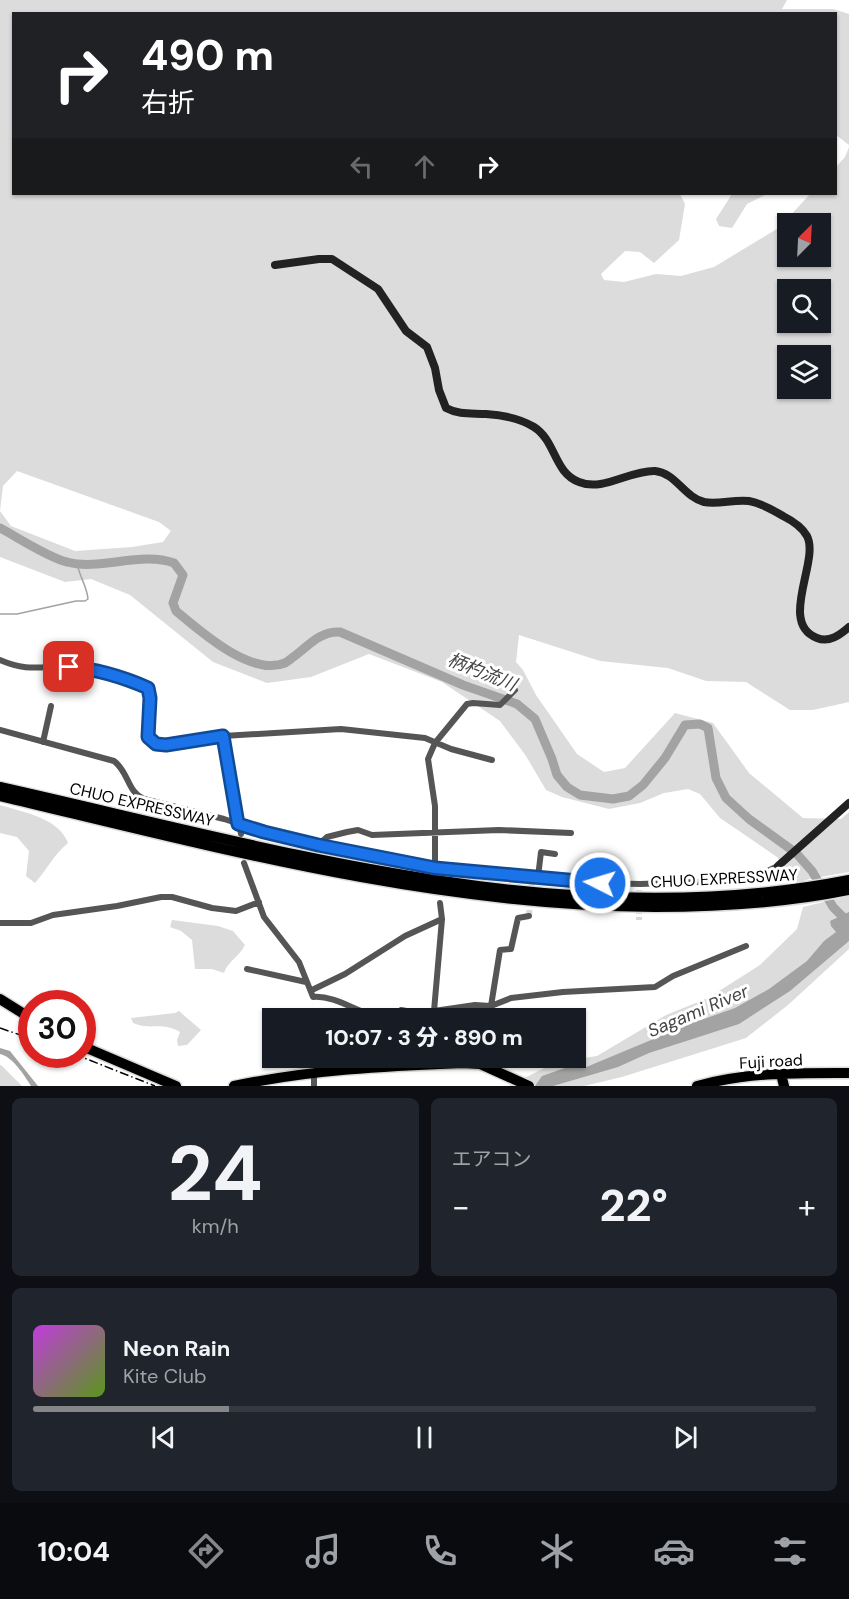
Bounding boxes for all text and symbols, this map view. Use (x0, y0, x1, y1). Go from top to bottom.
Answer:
text: 490 m (141, 28, 274, 83)
icon: right (42, 36, 120, 114)
text: 右折 (141, 85, 195, 120)
icon: left (345, 150, 378, 183)
icon: ahead (408, 150, 441, 183)
icon: right (471, 150, 504, 183)
north arrow (777, 213, 831, 267)
map controls (777, 213, 831, 399)
button: search (777, 279, 831, 333)
button: layers (777, 345, 831, 399)
pin (43, 641, 94, 692)
water label: 柄杓流川 (444, 647, 522, 697)
icon: arrive (52, 650, 85, 683)
street label: CHUO EXPRESSWAY (68, 778, 216, 831)
position arrow (568, 851, 632, 915)
street label: CHUO EXPRESSWAY (650, 864, 798, 893)
water label: Sagami River (644, 979, 753, 1043)
speed limit sign: 30 (18, 990, 96, 1068)
text: 10:07 · 3 分 · 890 m (325, 1023, 523, 1052)
street label: Fuji road (739, 1049, 803, 1074)
text: 24 (168, 1123, 263, 1224)
text: エアコン (452, 1146, 532, 1172)
text: 22° (600, 1176, 668, 1235)
text: − (452, 1185, 470, 1228)
text: + (798, 1185, 816, 1228)
text: km/h (192, 1213, 239, 1239)
text: Neon Rain (123, 1334, 230, 1363)
text: Kite Club (123, 1363, 207, 1389)
icon: previous (147, 1421, 180, 1454)
icon: pause (408, 1421, 441, 1454)
icon: next (669, 1421, 702, 1454)
icon: directions (185, 1530, 227, 1572)
icon: music (302, 1530, 344, 1572)
icon: phone (419, 1530, 461, 1572)
icon: climate (536, 1530, 578, 1572)
icon: car (653, 1530, 695, 1572)
icon: filters (769, 1530, 811, 1572)
text: 10:04 (37, 1534, 110, 1569)

